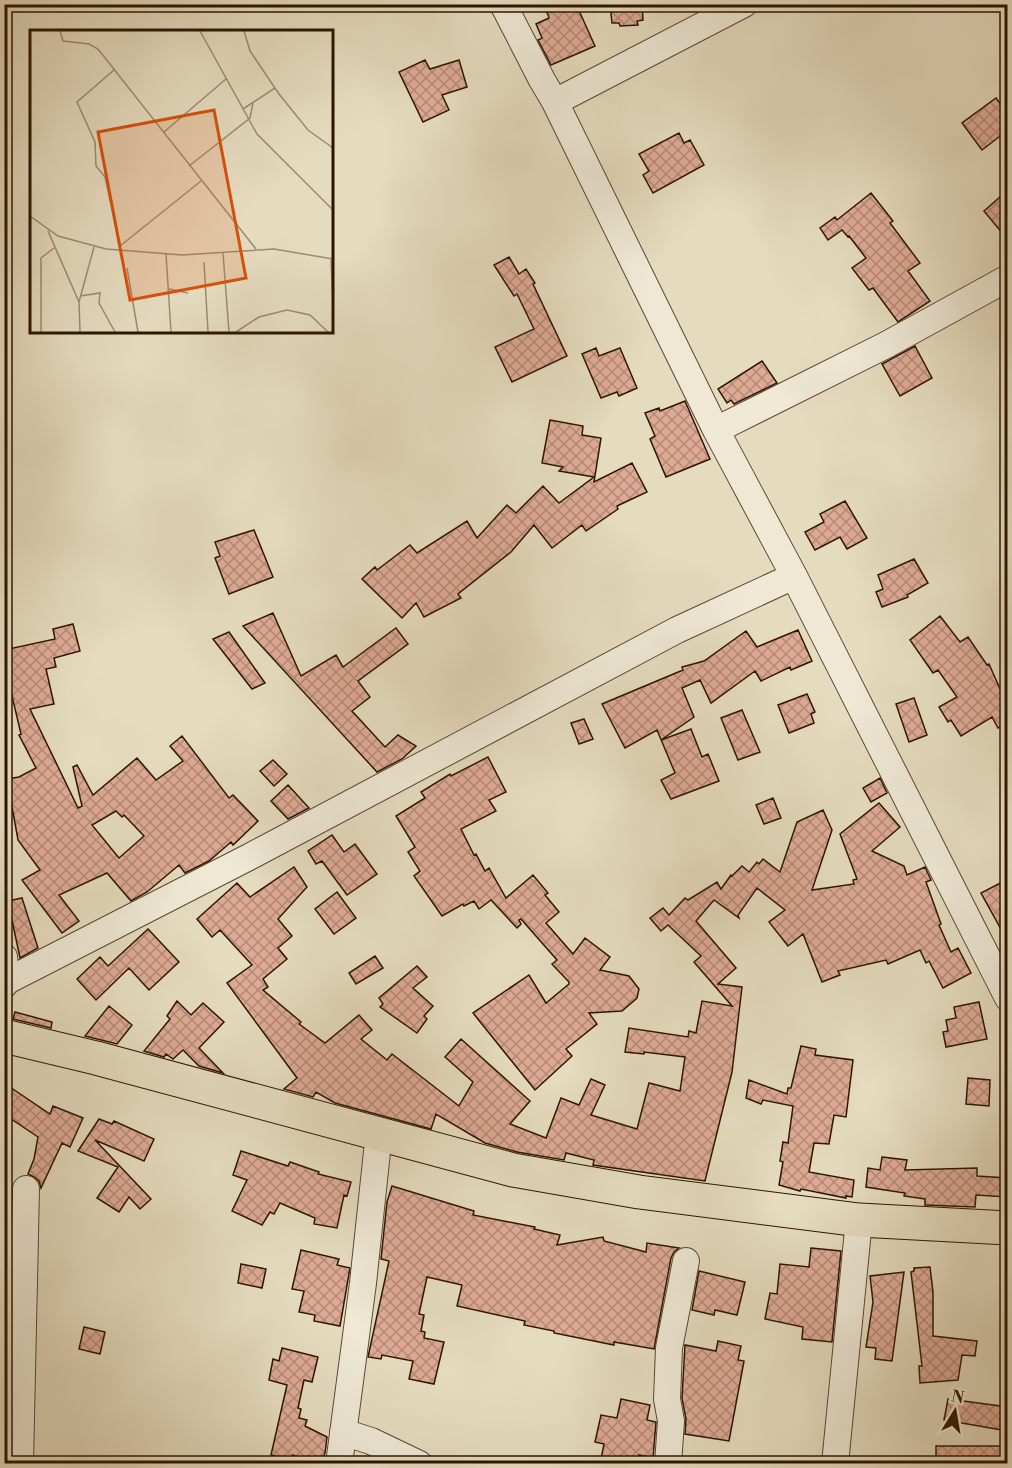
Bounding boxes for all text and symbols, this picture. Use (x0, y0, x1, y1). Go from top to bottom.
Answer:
inset map (30, 30, 333, 333)
north arrow (925, 1381, 985, 1441)
text: N (950, 1386, 966, 1408)

